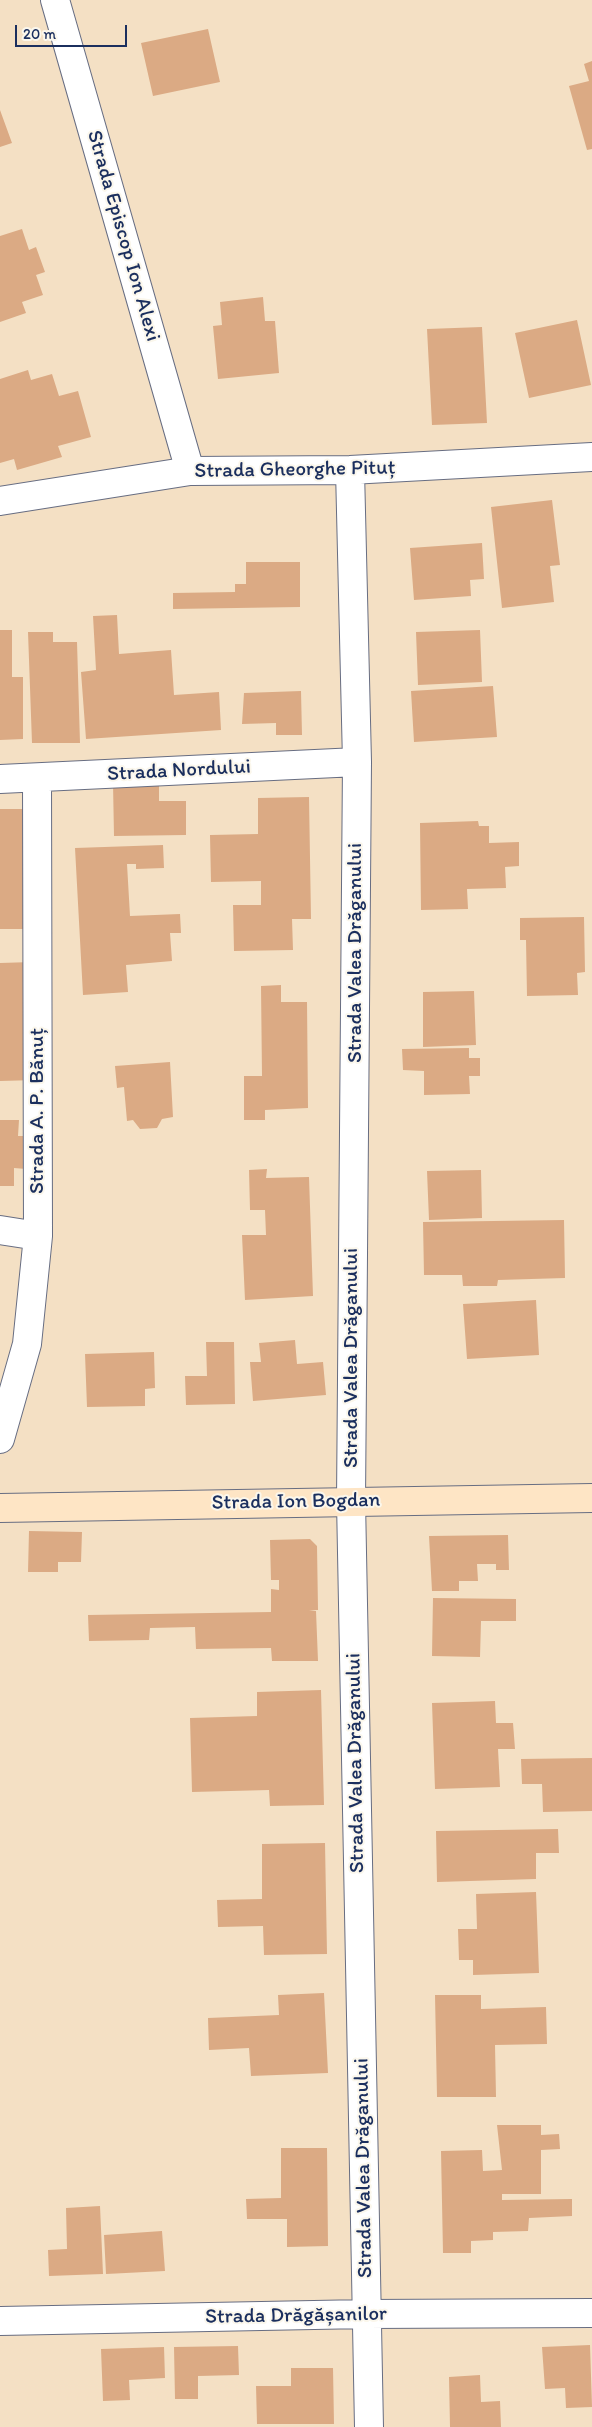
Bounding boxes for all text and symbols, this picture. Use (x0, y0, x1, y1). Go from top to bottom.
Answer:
scale bar (18, 15, 130, 47)
text: 20 m (23, 25, 56, 43)
street label: Strada Episcop Ion Alexi (81, 127, 165, 345)
street label: Strada Gheorghe Pituț (194, 456, 396, 484)
street label: Strada Nordului (106, 755, 252, 787)
street label: Strada Valea Drăganului (343, 843, 369, 1063)
street label: Strada A. P. Bănuț (25, 1028, 51, 1194)
street label: Strada Valea Drăganului (339, 1248, 365, 1468)
street label: Strada Ion Bogdan (211, 1488, 381, 1516)
street label: Strada Valea Drăganului (341, 1653, 371, 1873)
street label: Strada Valea Drăganului (349, 2058, 379, 2278)
street label: Strada Drăgășanilor (205, 2302, 387, 2330)

